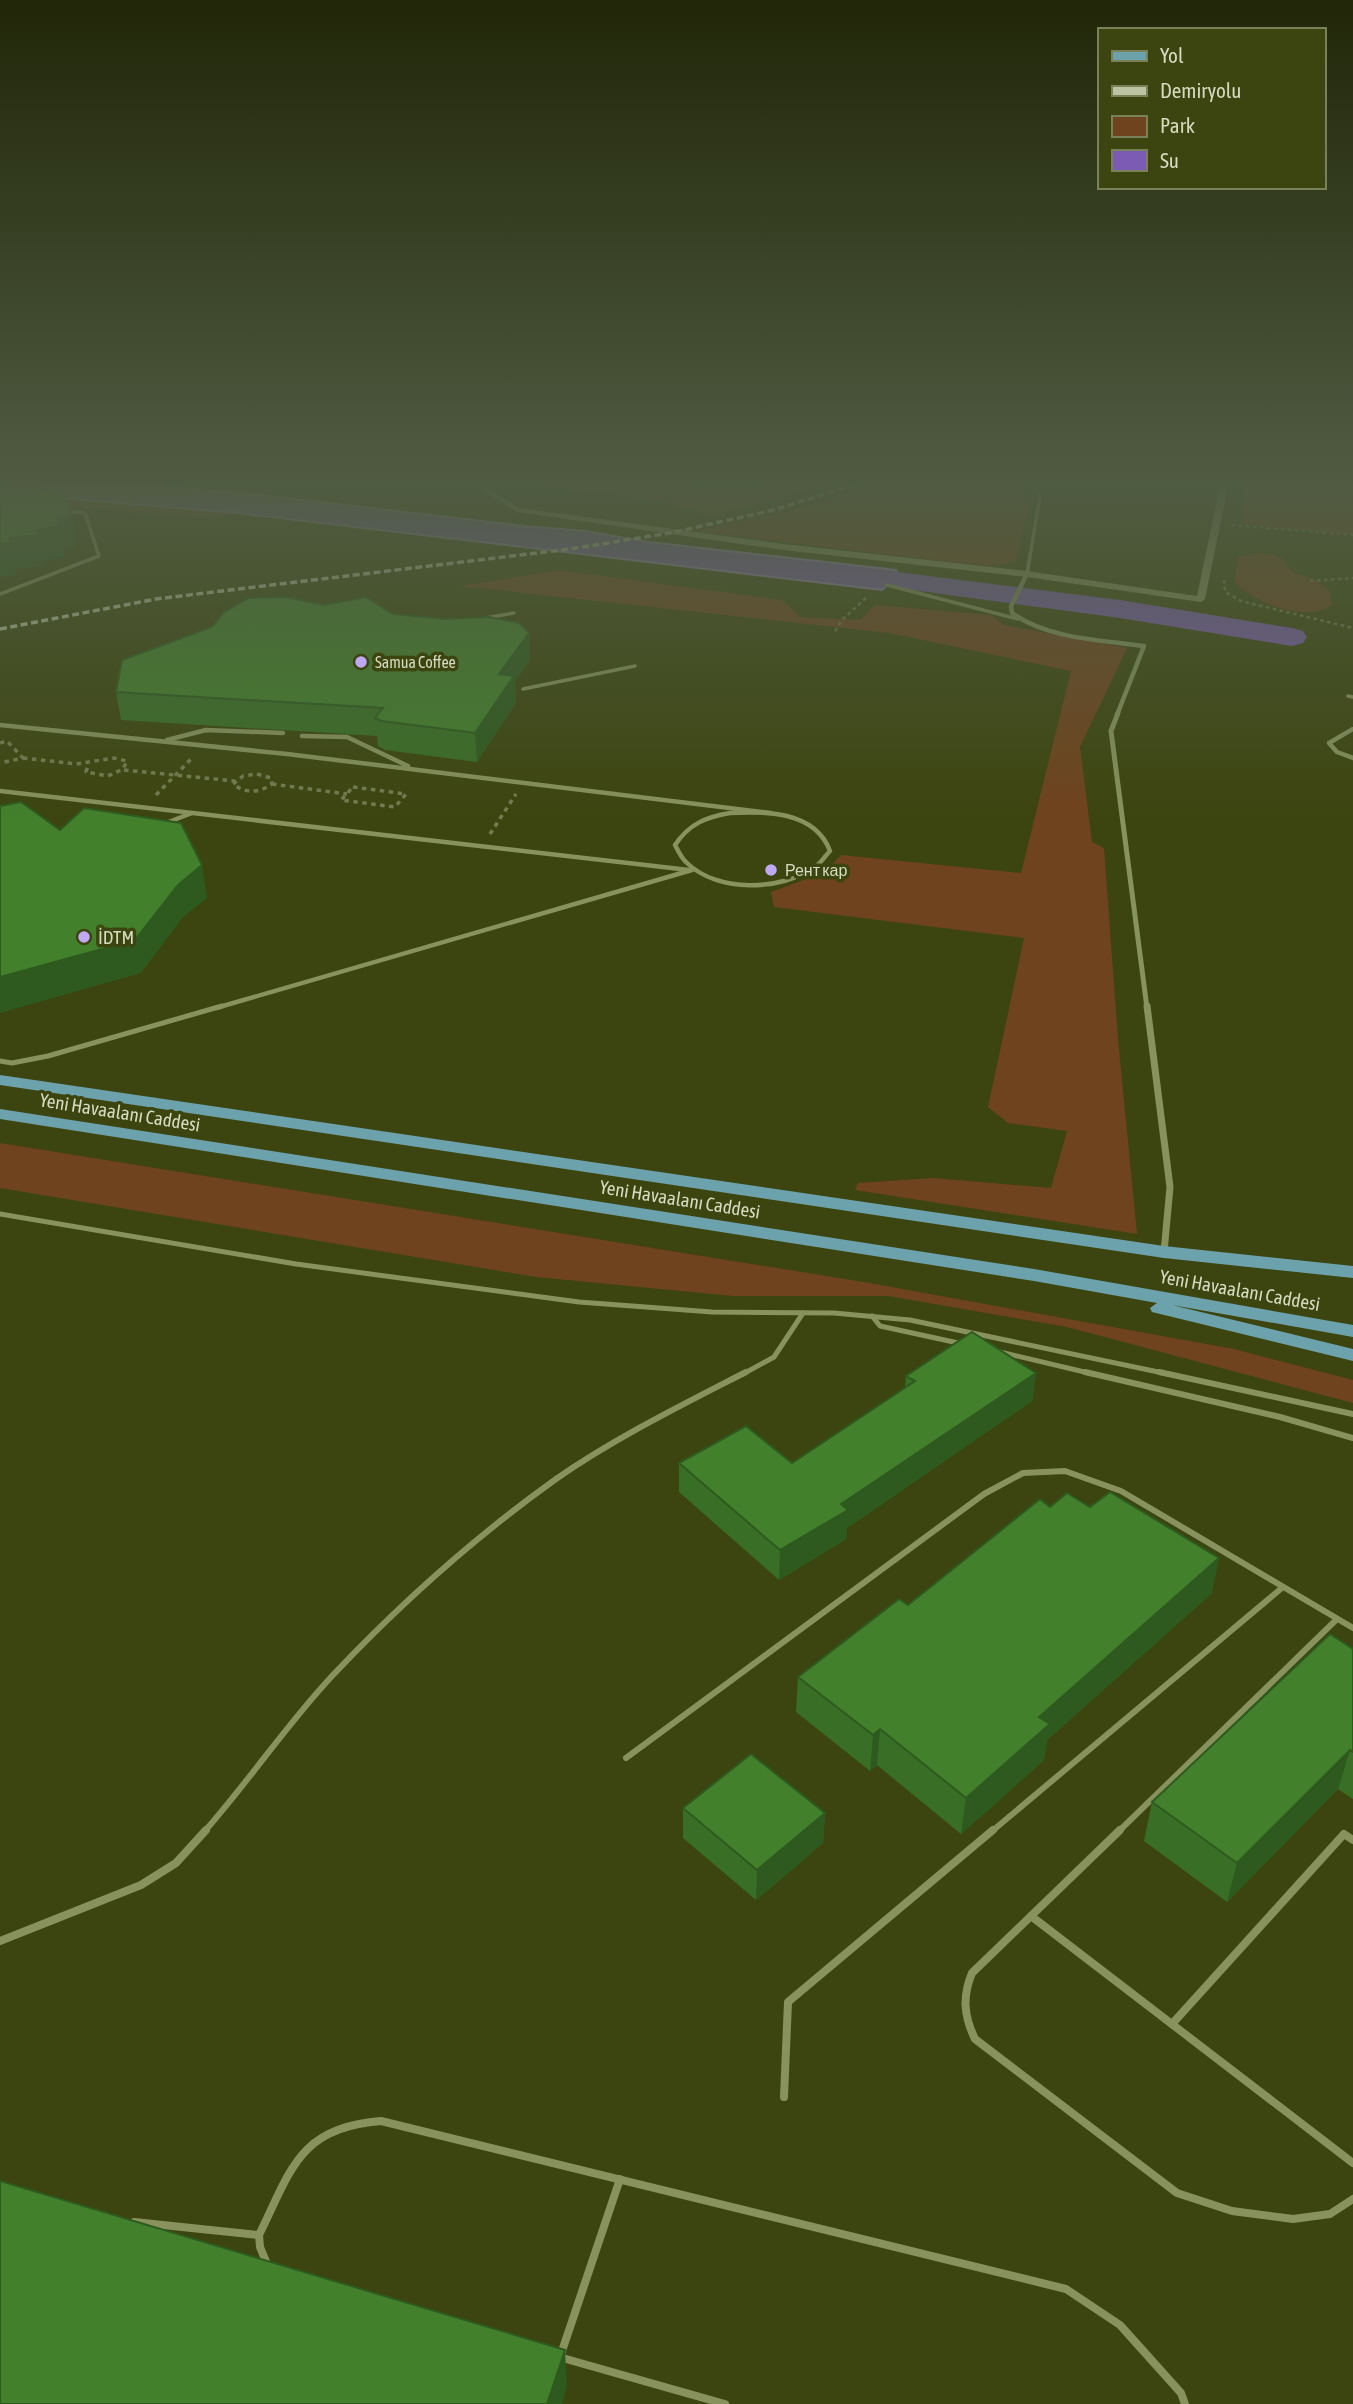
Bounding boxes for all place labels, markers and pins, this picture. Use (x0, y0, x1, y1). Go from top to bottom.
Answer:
place label: Samua Coffee (375, 653, 456, 671)
marker: Samua Coffee (353, 654, 369, 670)
place label: Рент кар (785, 861, 847, 879)
marker: Рент кар (763, 862, 779, 878)
place label: İDTM (98, 926, 134, 948)
marker: İDTM (76, 929, 92, 945)

